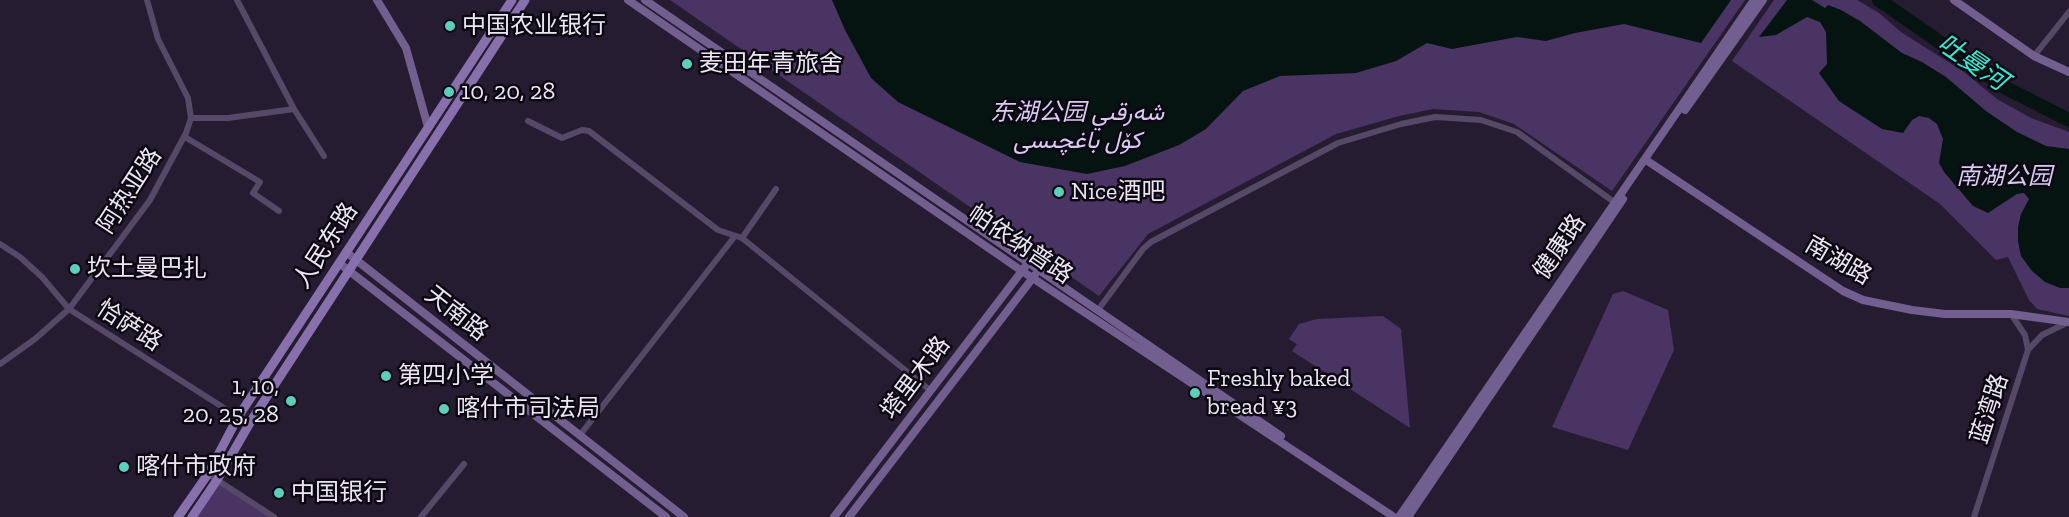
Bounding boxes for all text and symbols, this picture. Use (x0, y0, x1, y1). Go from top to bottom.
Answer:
place label: 中国农业银行 (462, 12, 606, 40)
marker: 中国农业银行 (443, 19, 457, 33)
water label: 吐曼河 (1931, 28, 2013, 98)
place label: 麦田年青旅舍 (699, 50, 843, 78)
marker: 麦田年青旅舍 (680, 57, 694, 71)
place label: 10, 20, 28 (461, 78, 555, 106)
marker: 10, 20, 28 (442, 85, 456, 99)
park label: 东湖公园 شەرقىي كۆل باغچىسى (990, 99, 1164, 155)
street label: 阿热亚路 (92, 143, 168, 239)
park label: 南湖公园 (1956, 163, 2052, 191)
place label: Nice酒吧 (1071, 178, 1165, 206)
marker: Nice酒吧 (1052, 185, 1066, 199)
street label: 人民东路 (288, 198, 364, 294)
street label: 帕依纳普路 (962, 200, 1078, 290)
street label: 健康路 (1528, 209, 1592, 285)
street label: 南湖路 (1800, 231, 1876, 291)
place label: 坎土曼巴扎 (87, 255, 207, 283)
marker: 坎土曼巴扎 (68, 262, 82, 276)
street label: 天南路 (419, 280, 493, 348)
street label: 恰萨路 (91, 294, 167, 358)
street label: 塔里木路 (876, 331, 956, 425)
place label: 第四小学 (398, 362, 494, 390)
place label: Freshly baked bread ¥3 (1207, 365, 1350, 421)
marker: 第四小学 (379, 369, 393, 383)
street label: 蓝湾路 (1965, 370, 2015, 448)
place label: 1, 10, 20, 25, 28 (183, 373, 279, 429)
marker: Freshly baked bread ¥3 (1188, 386, 1202, 400)
marker: 1, 10, 20, 25, 28 (284, 394, 298, 408)
place label: 喀什市司法局 (456, 395, 600, 423)
marker: 喀什市司法局 (437, 402, 451, 416)
place label: 喀什市政府 (136, 453, 256, 481)
marker: 喀什市政府 (117, 460, 131, 474)
place label: 中国银行 (291, 479, 387, 507)
marker: 中国银行 (272, 486, 286, 500)

